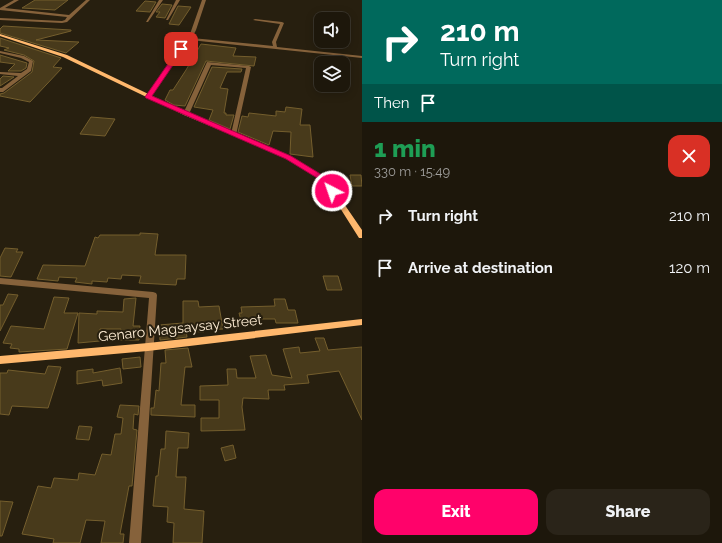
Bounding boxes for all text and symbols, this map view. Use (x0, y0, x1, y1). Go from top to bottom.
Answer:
map controls (314, 12, 350, 92)
button: sound (314, 12, 350, 48)
text: 210 m (440, 15, 520, 48)
icon: right (374, 16, 426, 68)
pin (164, 32, 198, 66)
icon: arrive (170, 38, 192, 60)
text: Turn right (440, 49, 519, 70)
button: layers (314, 56, 350, 92)
icon: arrive (417, 92, 439, 114)
text: Then (374, 94, 409, 112)
text: 1 min (374, 134, 436, 163)
button: close (668, 135, 710, 177)
text: 330 m · 15:49 (374, 164, 450, 179)
position arrow (311, 170, 353, 212)
icon: right (374, 205, 396, 227)
text: Turn right (408, 207, 478, 225)
text: 210 m (669, 207, 710, 225)
icon: arrive (374, 257, 396, 279)
text: Arrive at destination (408, 259, 553, 277)
text: 120 m (669, 259, 710, 277)
street label: Genaro Magsaysay Street (97, 311, 263, 345)
button: Exit (374, 489, 538, 535)
button: Share (546, 489, 710, 535)

